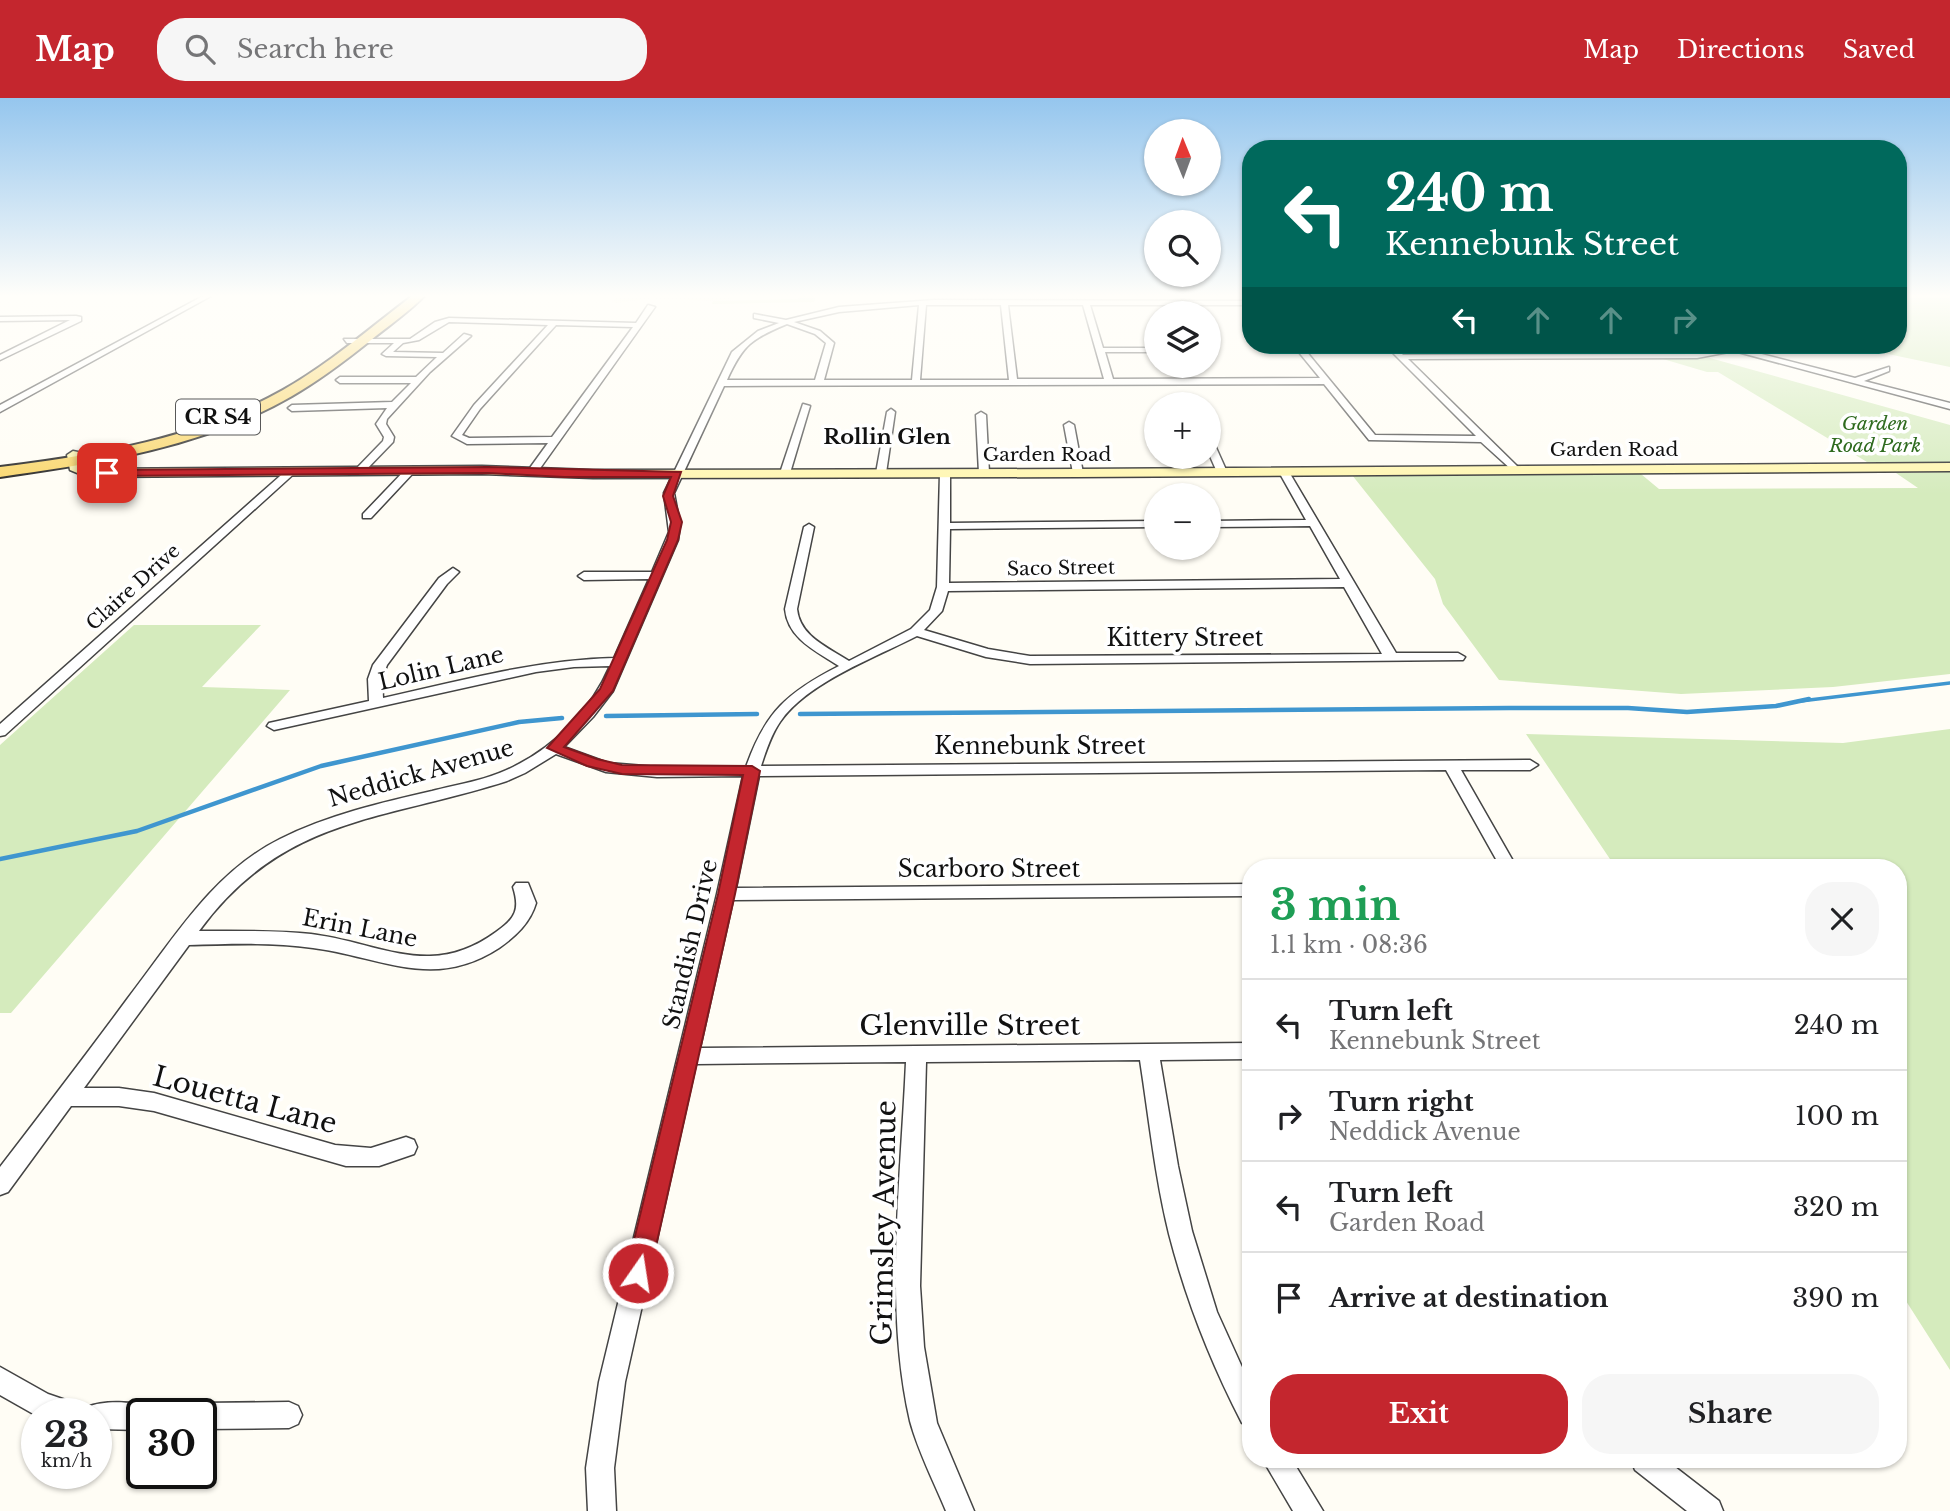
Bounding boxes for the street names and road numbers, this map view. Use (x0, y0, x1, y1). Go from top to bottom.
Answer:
road number: CR S4 (176, 400, 260, 434)
street label: Garden Road (1550, 438, 1679, 461)
street label: Garden Road (983, 443, 1112, 466)
street label: Claire Drive (81, 539, 185, 635)
street label: Saco Street (1007, 556, 1116, 580)
street label: Kittery Street (1106, 624, 1264, 652)
street label: Lolin Lane (375, 640, 507, 696)
street label: Kennebunk Street (934, 732, 1146, 760)
street label: Neddick Avenue (325, 733, 517, 813)
street label: Scarboro Street (898, 855, 1081, 883)
street label: Standish Drive (657, 856, 723, 1032)
street label: Erin Lane (300, 903, 420, 953)
street label: Glenville Street (859, 1008, 1081, 1043)
street label: Louetta Lane (149, 1059, 341, 1141)
street label: Grimsley Avenue (864, 1100, 904, 1346)

